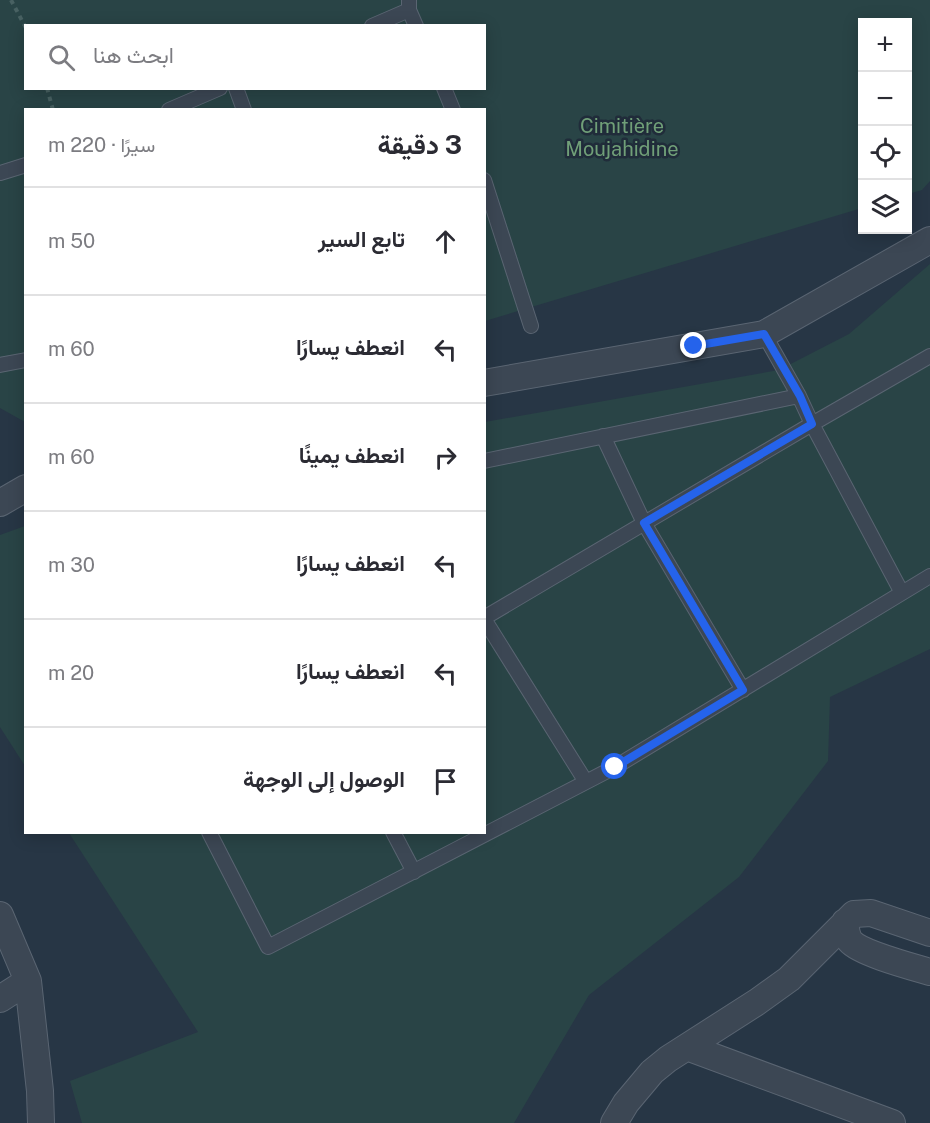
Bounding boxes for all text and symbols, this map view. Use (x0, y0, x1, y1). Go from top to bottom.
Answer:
map controls (858, 18, 912, 234)
button: + (858, 18, 912, 72)
search box (24, 24, 486, 90)
icon: search (45, 41, 78, 74)
text: ابحث هنا (93, 42, 174, 68)
button: − (858, 72, 912, 126)
park label: Cimitière Moujahidine (565, 114, 679, 161)
button: locate (858, 126, 912, 180)
text: 3 دقيقة (378, 129, 462, 160)
text: سيرًا · 220 m (48, 133, 155, 157)
button: layers (858, 180, 912, 234)
icon: ahead (429, 225, 462, 258)
text: تابع السير (318, 226, 405, 252)
text: 50 m (48, 229, 95, 253)
route end (680, 332, 706, 358)
icon: left (429, 333, 462, 366)
text: انعطف يسارًا (296, 334, 405, 360)
text: 60 m (48, 337, 95, 361)
icon: right (429, 441, 462, 474)
text: انعطف يمينًا (299, 442, 405, 468)
text: 60 m (48, 445, 95, 469)
icon: left (429, 549, 462, 582)
text: انعطف يسارًا (296, 550, 405, 576)
text: 30 m (48, 553, 95, 577)
icon: left (429, 657, 462, 690)
text: انعطف يسارًا (296, 658, 405, 684)
text: 20 m (48, 661, 94, 685)
route start (601, 753, 627, 779)
icon: arrive (429, 765, 462, 798)
text: الوصول إلى الوجهة (243, 766, 405, 792)

